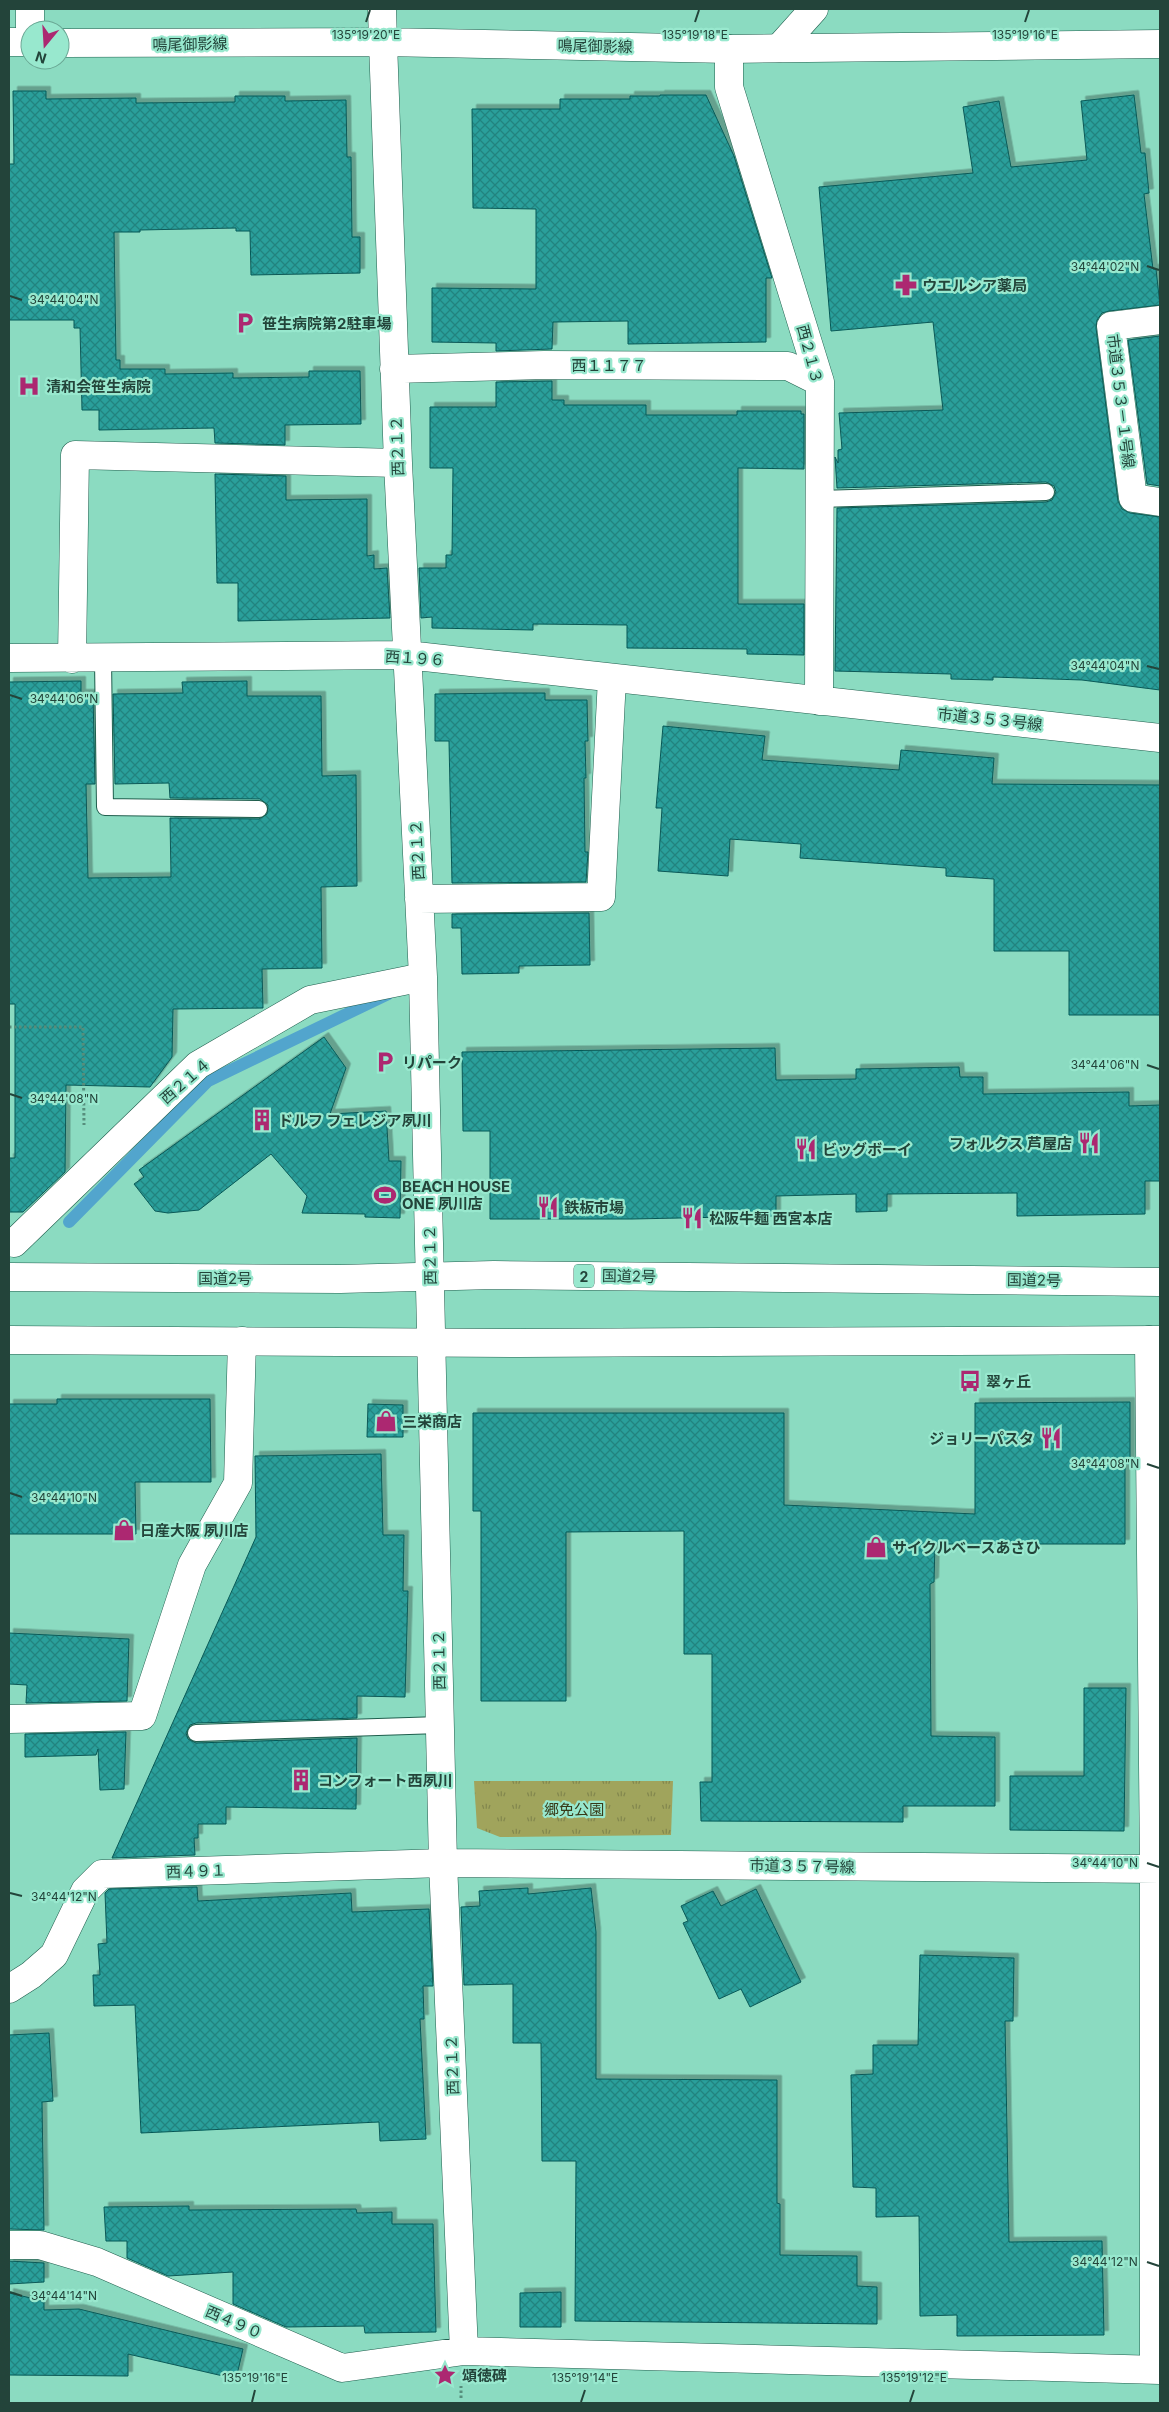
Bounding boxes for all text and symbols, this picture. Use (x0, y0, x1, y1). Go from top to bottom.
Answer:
north arrow (20, 20, 70, 70)
text: 135°19'20"E (332, 27, 400, 42)
text: 135°19'18"E (662, 27, 728, 42)
text: 135°19'16"E (992, 27, 1058, 42)
street label: 鳴尾御影線 (152, 34, 228, 54)
street label: 鳴尾御影線 (557, 36, 633, 56)
text: N (33, 48, 49, 68)
text: 34°44'02"N (1071, 259, 1139, 274)
pharmacy icon: ウエルシア薬局 (893, 272, 919, 298)
place label: ウエルシア薬局 (922, 276, 1027, 295)
text: 34°44'04"N (30, 292, 98, 307)
parking icon: 笹生病院第2駐車場 (232, 310, 258, 336)
place label: 笹生病院第2駐車場 (262, 314, 391, 333)
street label: 西２１３ (793, 323, 827, 385)
street label: 市道３５３－１号線 (1103, 333, 1139, 469)
street label: 西１１７７ (571, 356, 647, 375)
hospital icon: 清和会笹生病院 (16, 373, 42, 399)
place label: 清和会笹生病院 (46, 377, 151, 396)
street label: 西２１２ (386, 416, 408, 476)
street label: 西１９６ (384, 646, 446, 670)
text: 34°44'04"N (1071, 658, 1139, 673)
text: 34°44'06"N (30, 691, 98, 706)
street label: 市道３５３号線 (937, 704, 1043, 734)
street label: 西２１２ (406, 820, 428, 880)
parking icon: リパーク (372, 1049, 398, 1075)
place label: リパーク (402, 1053, 462, 1072)
street label: 西２１４ (156, 1054, 214, 1108)
text: 34°44'06"N (1071, 1057, 1139, 1072)
text: 34°44'08"N (30, 1091, 98, 1106)
building icon: ドルフ フェレジア夙川 (249, 1107, 275, 1133)
place label: ドルフ フェレジア夙川 (278, 1111, 432, 1130)
restaurant icon: フォルクス 芦屋店 (1076, 1130, 1102, 1156)
place label: フォルクス 芦屋店 (949, 1134, 1072, 1153)
restaurant icon: ビッグボーイ (793, 1136, 819, 1162)
place label: ビッグボーイ (822, 1140, 912, 1159)
place label: BEACH HOUSE ONE 夙川店 (402, 1177, 510, 1213)
sports icon: BEACH HOUSE ONE 夙川店 (372, 1182, 398, 1208)
restaurant icon: 鉄板市場 (535, 1194, 561, 1220)
place label: 鉄板市場 (564, 1198, 624, 1217)
restaurant icon: 松阪牛麺 西宮本店 (679, 1205, 705, 1231)
place label: 松阪牛麺 西宮本店 (709, 1209, 833, 1228)
street label: 西２１２ (420, 1225, 440, 1285)
road number: 2 (574, 1264, 594, 1288)
street label: 国道2号 (602, 1266, 656, 1286)
street label: 国道2号 (198, 1269, 252, 1288)
street label: 国道2号 (1007, 1270, 1061, 1290)
bus stop icon: 翠ヶ丘 (957, 1368, 983, 1394)
place label: 翠ヶ丘 (986, 1372, 1031, 1391)
shop icon: 三栄商店 (373, 1408, 399, 1434)
place label: 三栄商店 (402, 1412, 462, 1431)
restaurant icon: ジョリーパスタ (1038, 1425, 1064, 1451)
place label: ジョリーパスタ (929, 1429, 1034, 1448)
text: 34°44'08"N (1071, 1456, 1139, 1471)
text: 34°44'10"N (31, 1490, 97, 1505)
shop icon: 日産大阪 夙川店 (111, 1517, 137, 1543)
place label: 日産大阪 夙川店 (140, 1521, 249, 1540)
shop icon: サイクルベースあさひ (863, 1534, 889, 1560)
place label: サイクルベースあさひ (892, 1538, 1041, 1557)
street label: 西２１２ (429, 1630, 449, 1690)
building icon: コンフォート西夙川 (288, 1767, 314, 1793)
place label: コンフォート西夙川 (318, 1771, 453, 1790)
park label: 郷免公園 (544, 1800, 604, 1819)
text: 34°44'10"N (1072, 1855, 1138, 1870)
street label: 市道３５７号線 (749, 1856, 855, 1876)
street label: 西４９１ (166, 1860, 226, 1882)
text: 34°44'12"N (31, 1889, 97, 1904)
street label: 西２１２ (441, 2035, 463, 2095)
text: 34°44'12"N (1072, 2254, 1138, 2269)
text: 34°44'14"N (31, 2288, 97, 2303)
street label: 西４９０ (203, 2302, 265, 2342)
place icon: 頌徳碑 (432, 2362, 458, 2388)
place label: 頌徳碑 (462, 2366, 507, 2385)
text: 135°19'16"E (222, 2370, 288, 2385)
text: 135°19'14"E (552, 2370, 618, 2385)
text: 135°19'12"E (881, 2370, 947, 2385)

